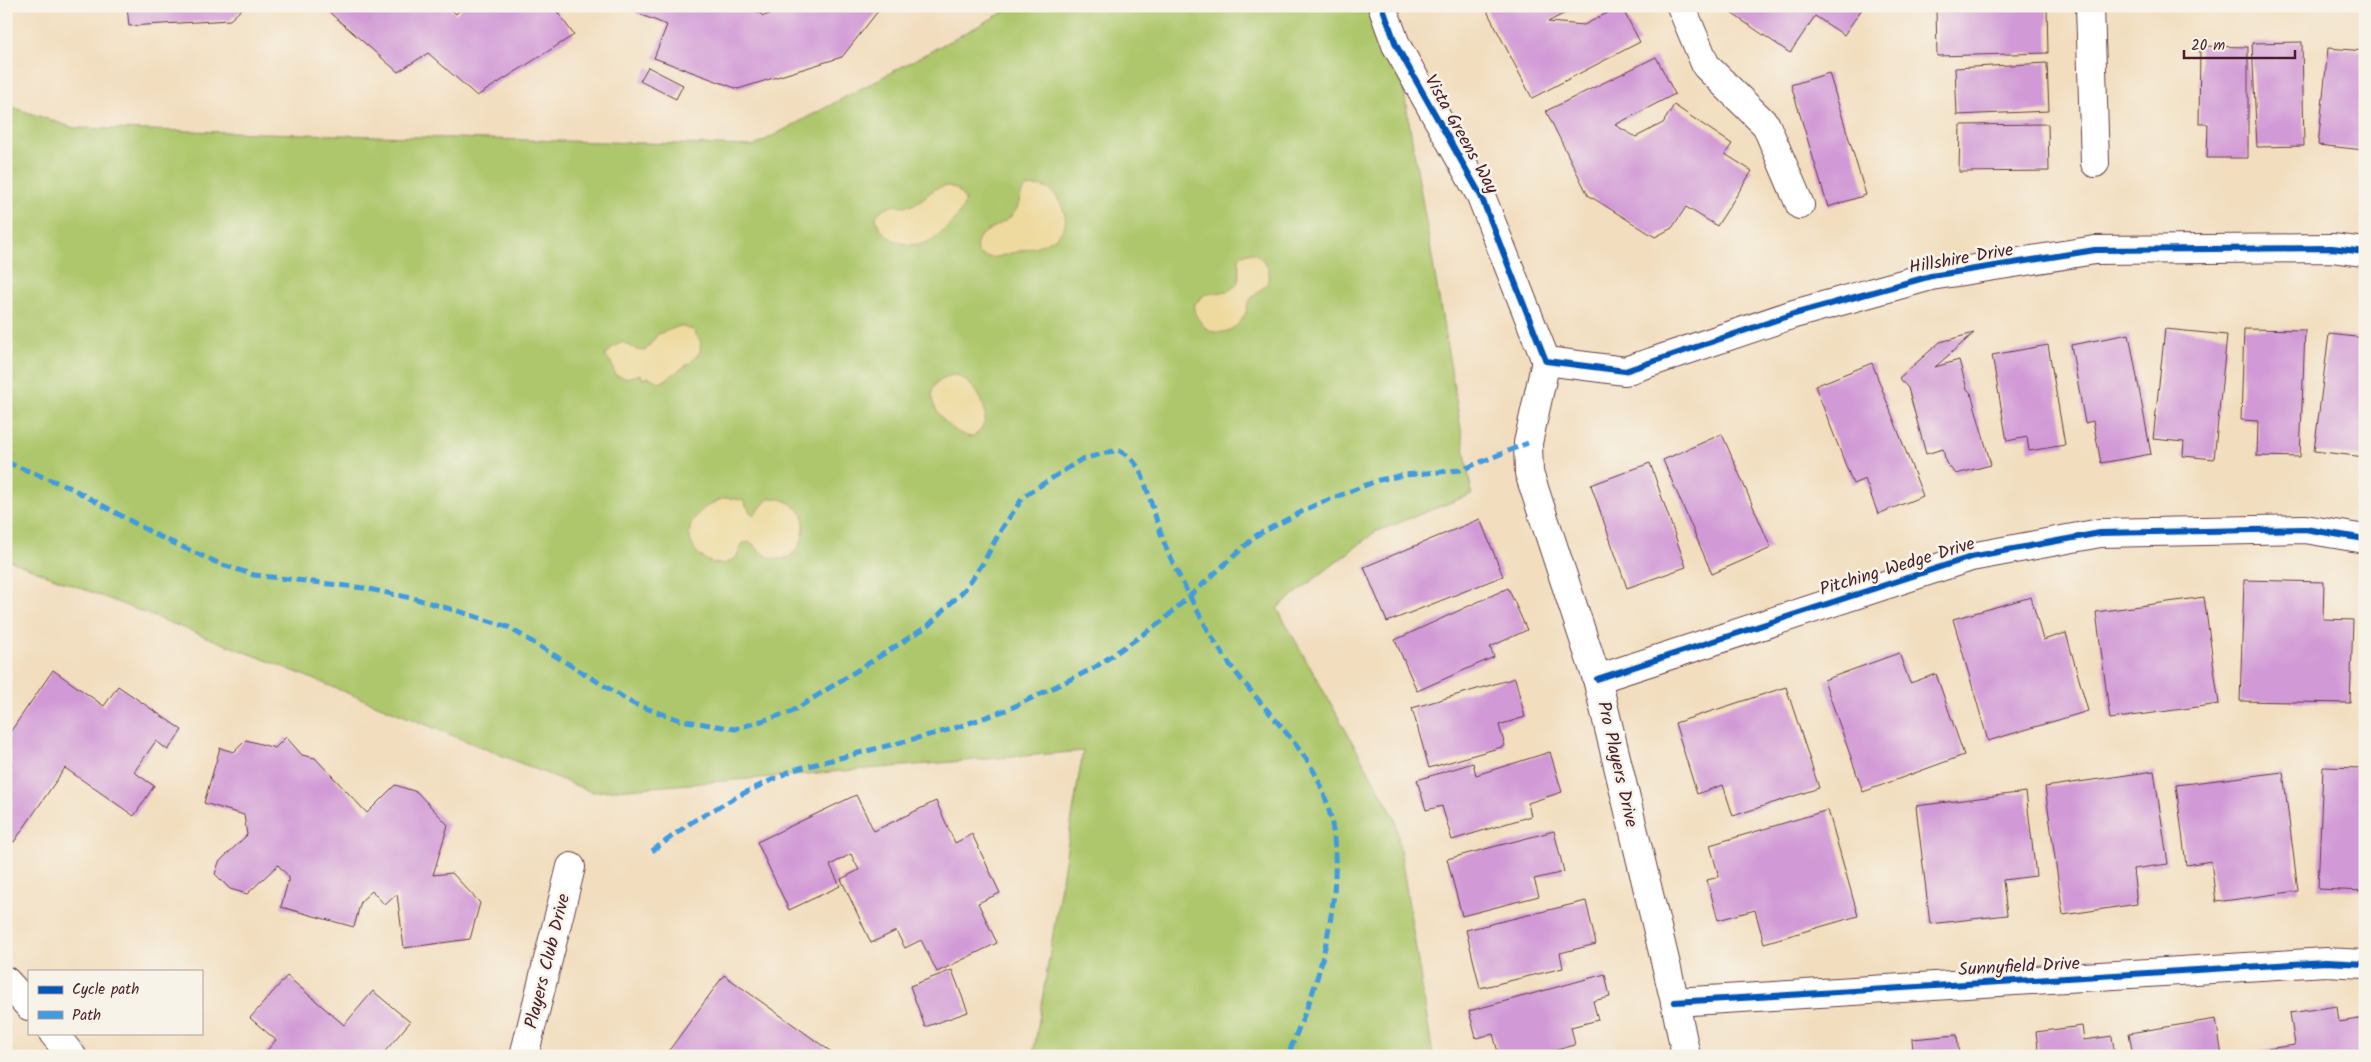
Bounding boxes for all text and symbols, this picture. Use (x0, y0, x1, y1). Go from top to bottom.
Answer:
scale bar (2184, 28, 2295, 60)
text: 20 m (2191, 34, 2225, 58)
street label: Vista Greens Way (1416, 70, 1506, 200)
street label: Hillshire Drive (1907, 236, 2016, 283)
street label: Pitching Wedge Drive (1816, 530, 1979, 605)
street label: Pro Players Drive (1588, 698, 1645, 830)
street label: Players Club Drive (518, 891, 579, 1032)
street label: Sunnyfield Drive (1958, 950, 2081, 985)
legend (28, 970, 202, 1034)
text: Cycle path (72, 978, 139, 1002)
text: Path (72, 1004, 101, 1028)

